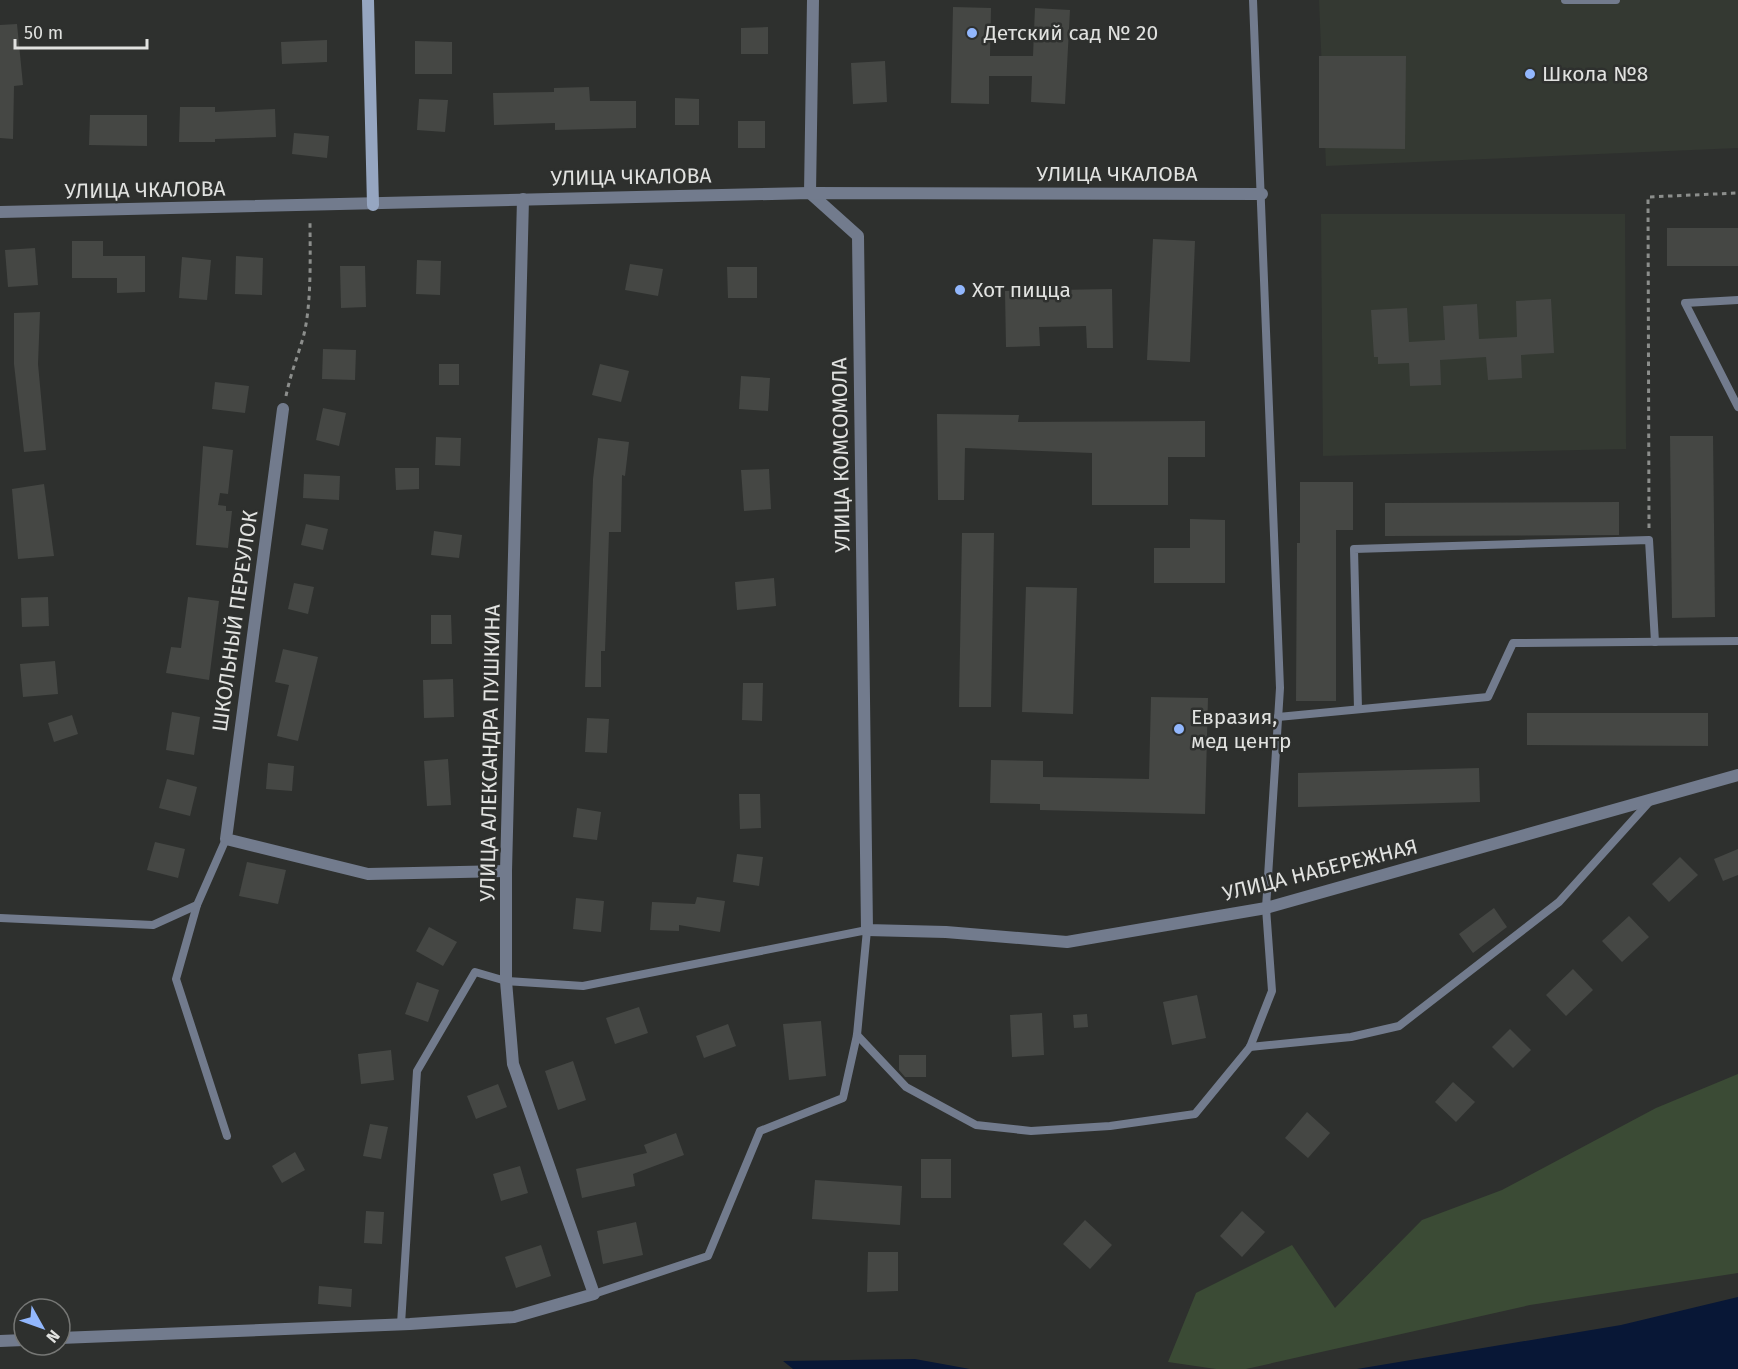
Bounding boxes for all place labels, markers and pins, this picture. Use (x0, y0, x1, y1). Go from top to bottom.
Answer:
place label: Детский сад № 20 (983, 20, 1158, 46)
marker: Детский сад № 20 (965, 26, 979, 40)
place label: Школа №8 (1542, 61, 1648, 87)
marker: Школа №8 (1523, 67, 1537, 81)
place label: Хот пицца (972, 277, 1071, 303)
marker: Хот пицца (953, 283, 967, 297)
place label: Евразия, мед центр (1191, 704, 1292, 754)
marker: Евразия, мед центр (1172, 722, 1186, 736)

